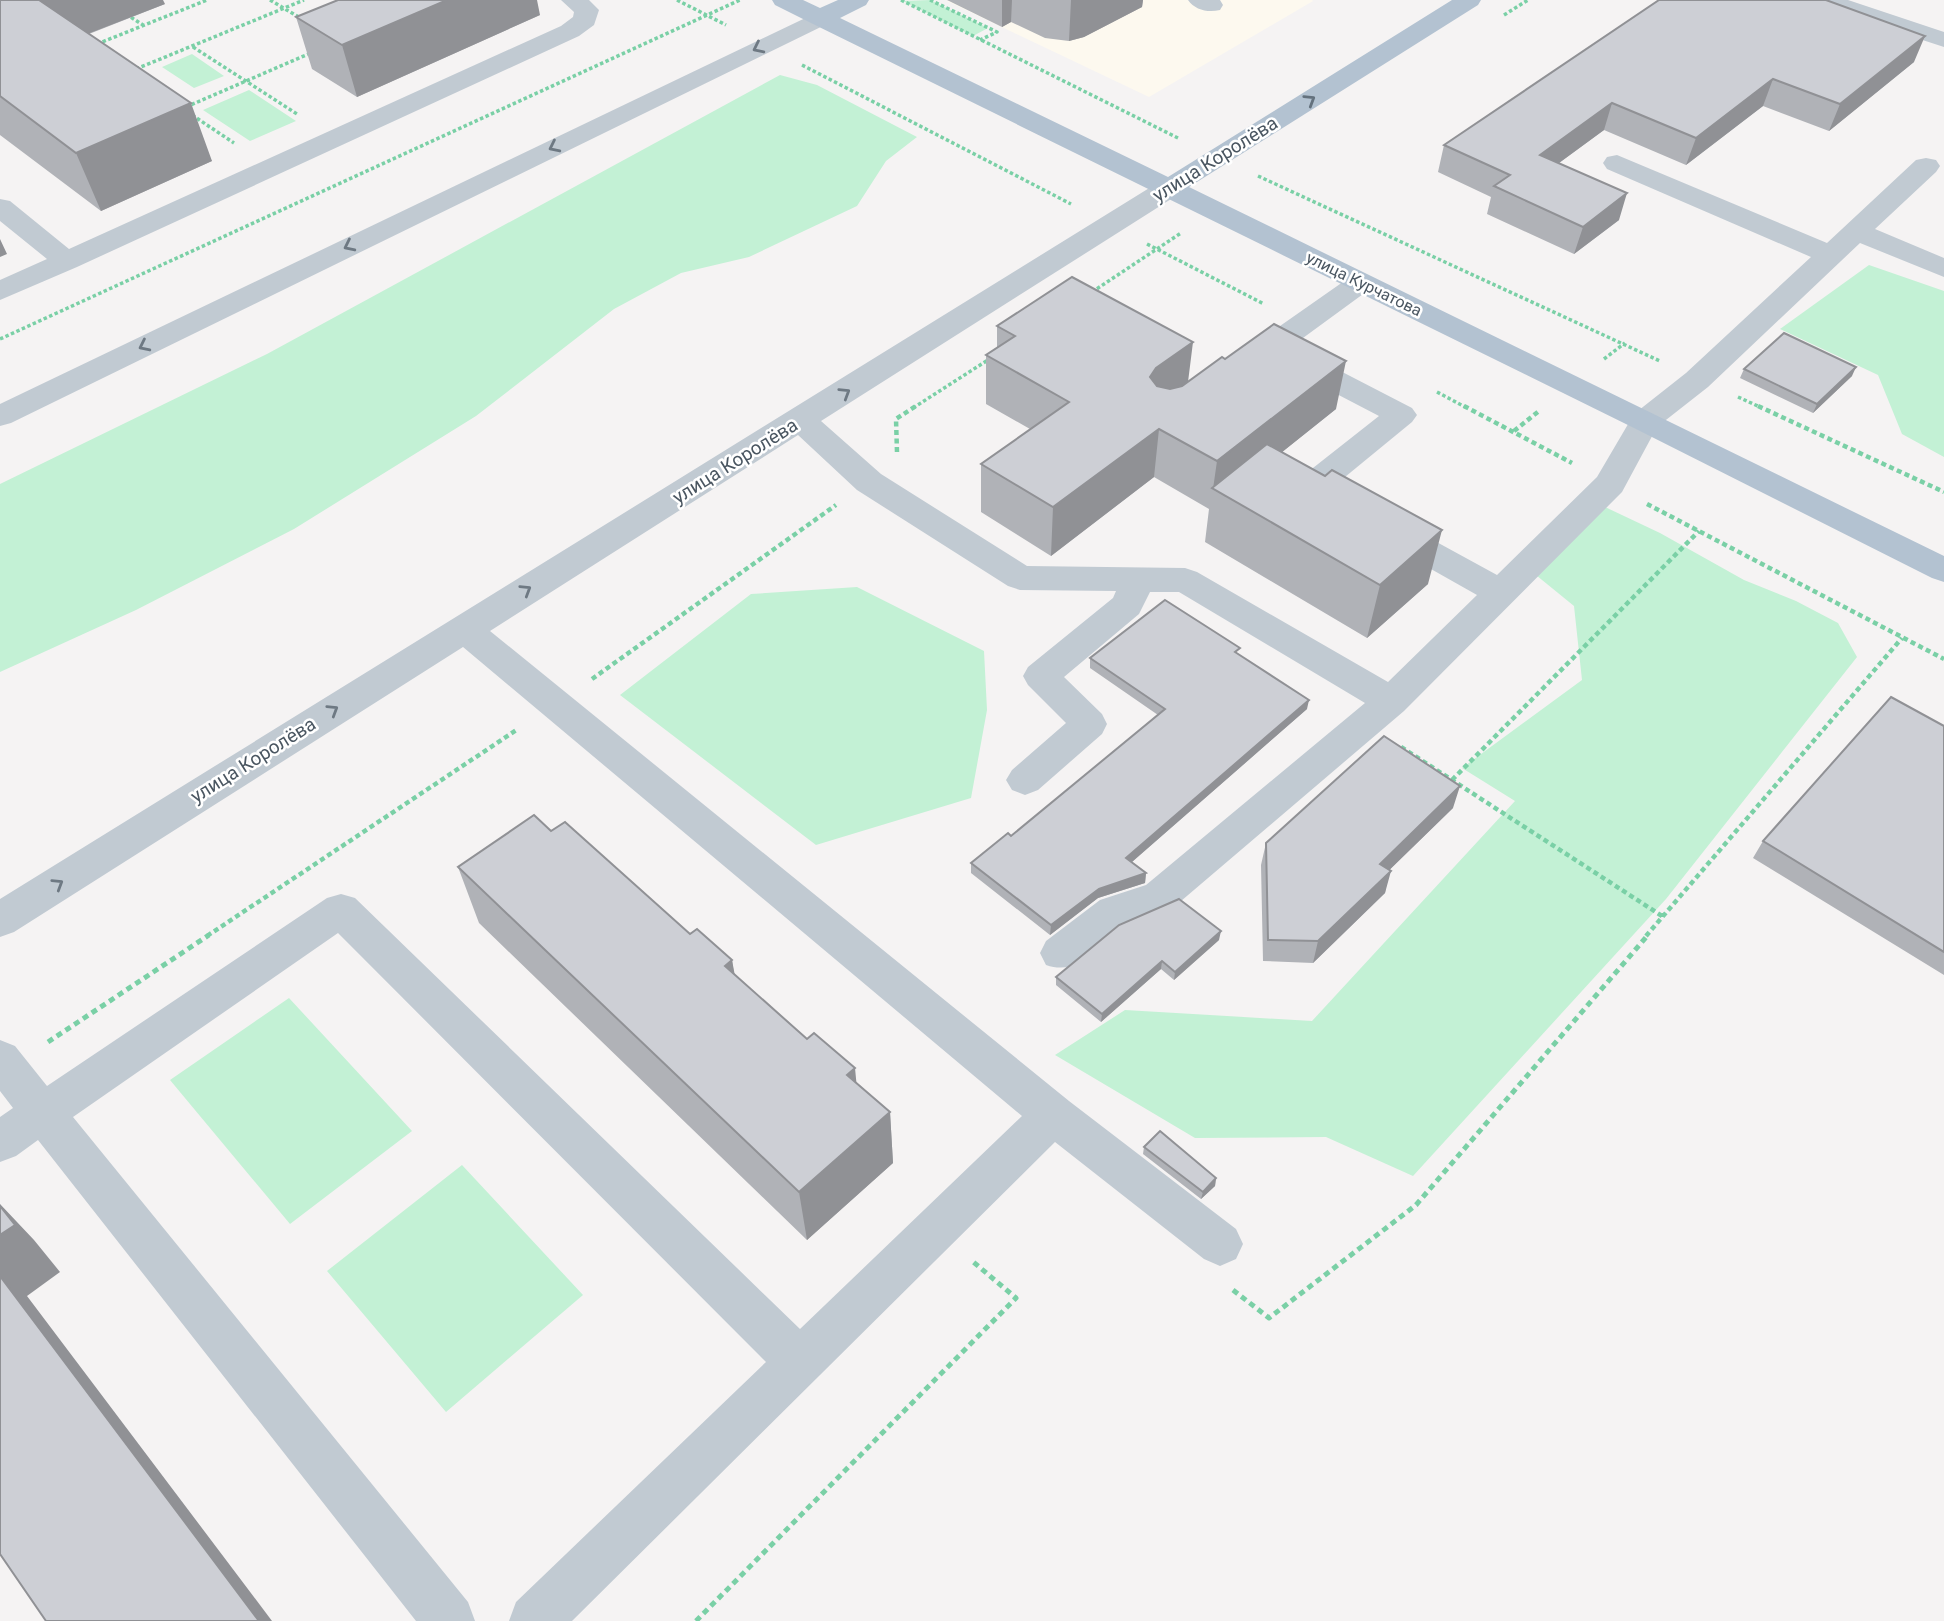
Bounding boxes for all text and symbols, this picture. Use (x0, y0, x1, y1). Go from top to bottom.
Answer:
one-way arrow (753, 40, 765, 54)
one-way arrow (1302, 95, 1315, 108)
street label: улица Королёва (1148, 111, 1282, 207)
one-way arrow (549, 139, 561, 153)
one-way arrow (344, 238, 356, 252)
street label: улица Курчатова (1303, 248, 1425, 320)
one-way arrow (139, 337, 151, 351)
one-way arrow (837, 388, 850, 401)
street label: улица Королёва (668, 413, 802, 509)
one-way arrow (519, 585, 532, 598)
one-way arrow (326, 706, 339, 719)
street label: улица Королёва (186, 712, 320, 808)
one-way arrow (50, 879, 63, 892)

